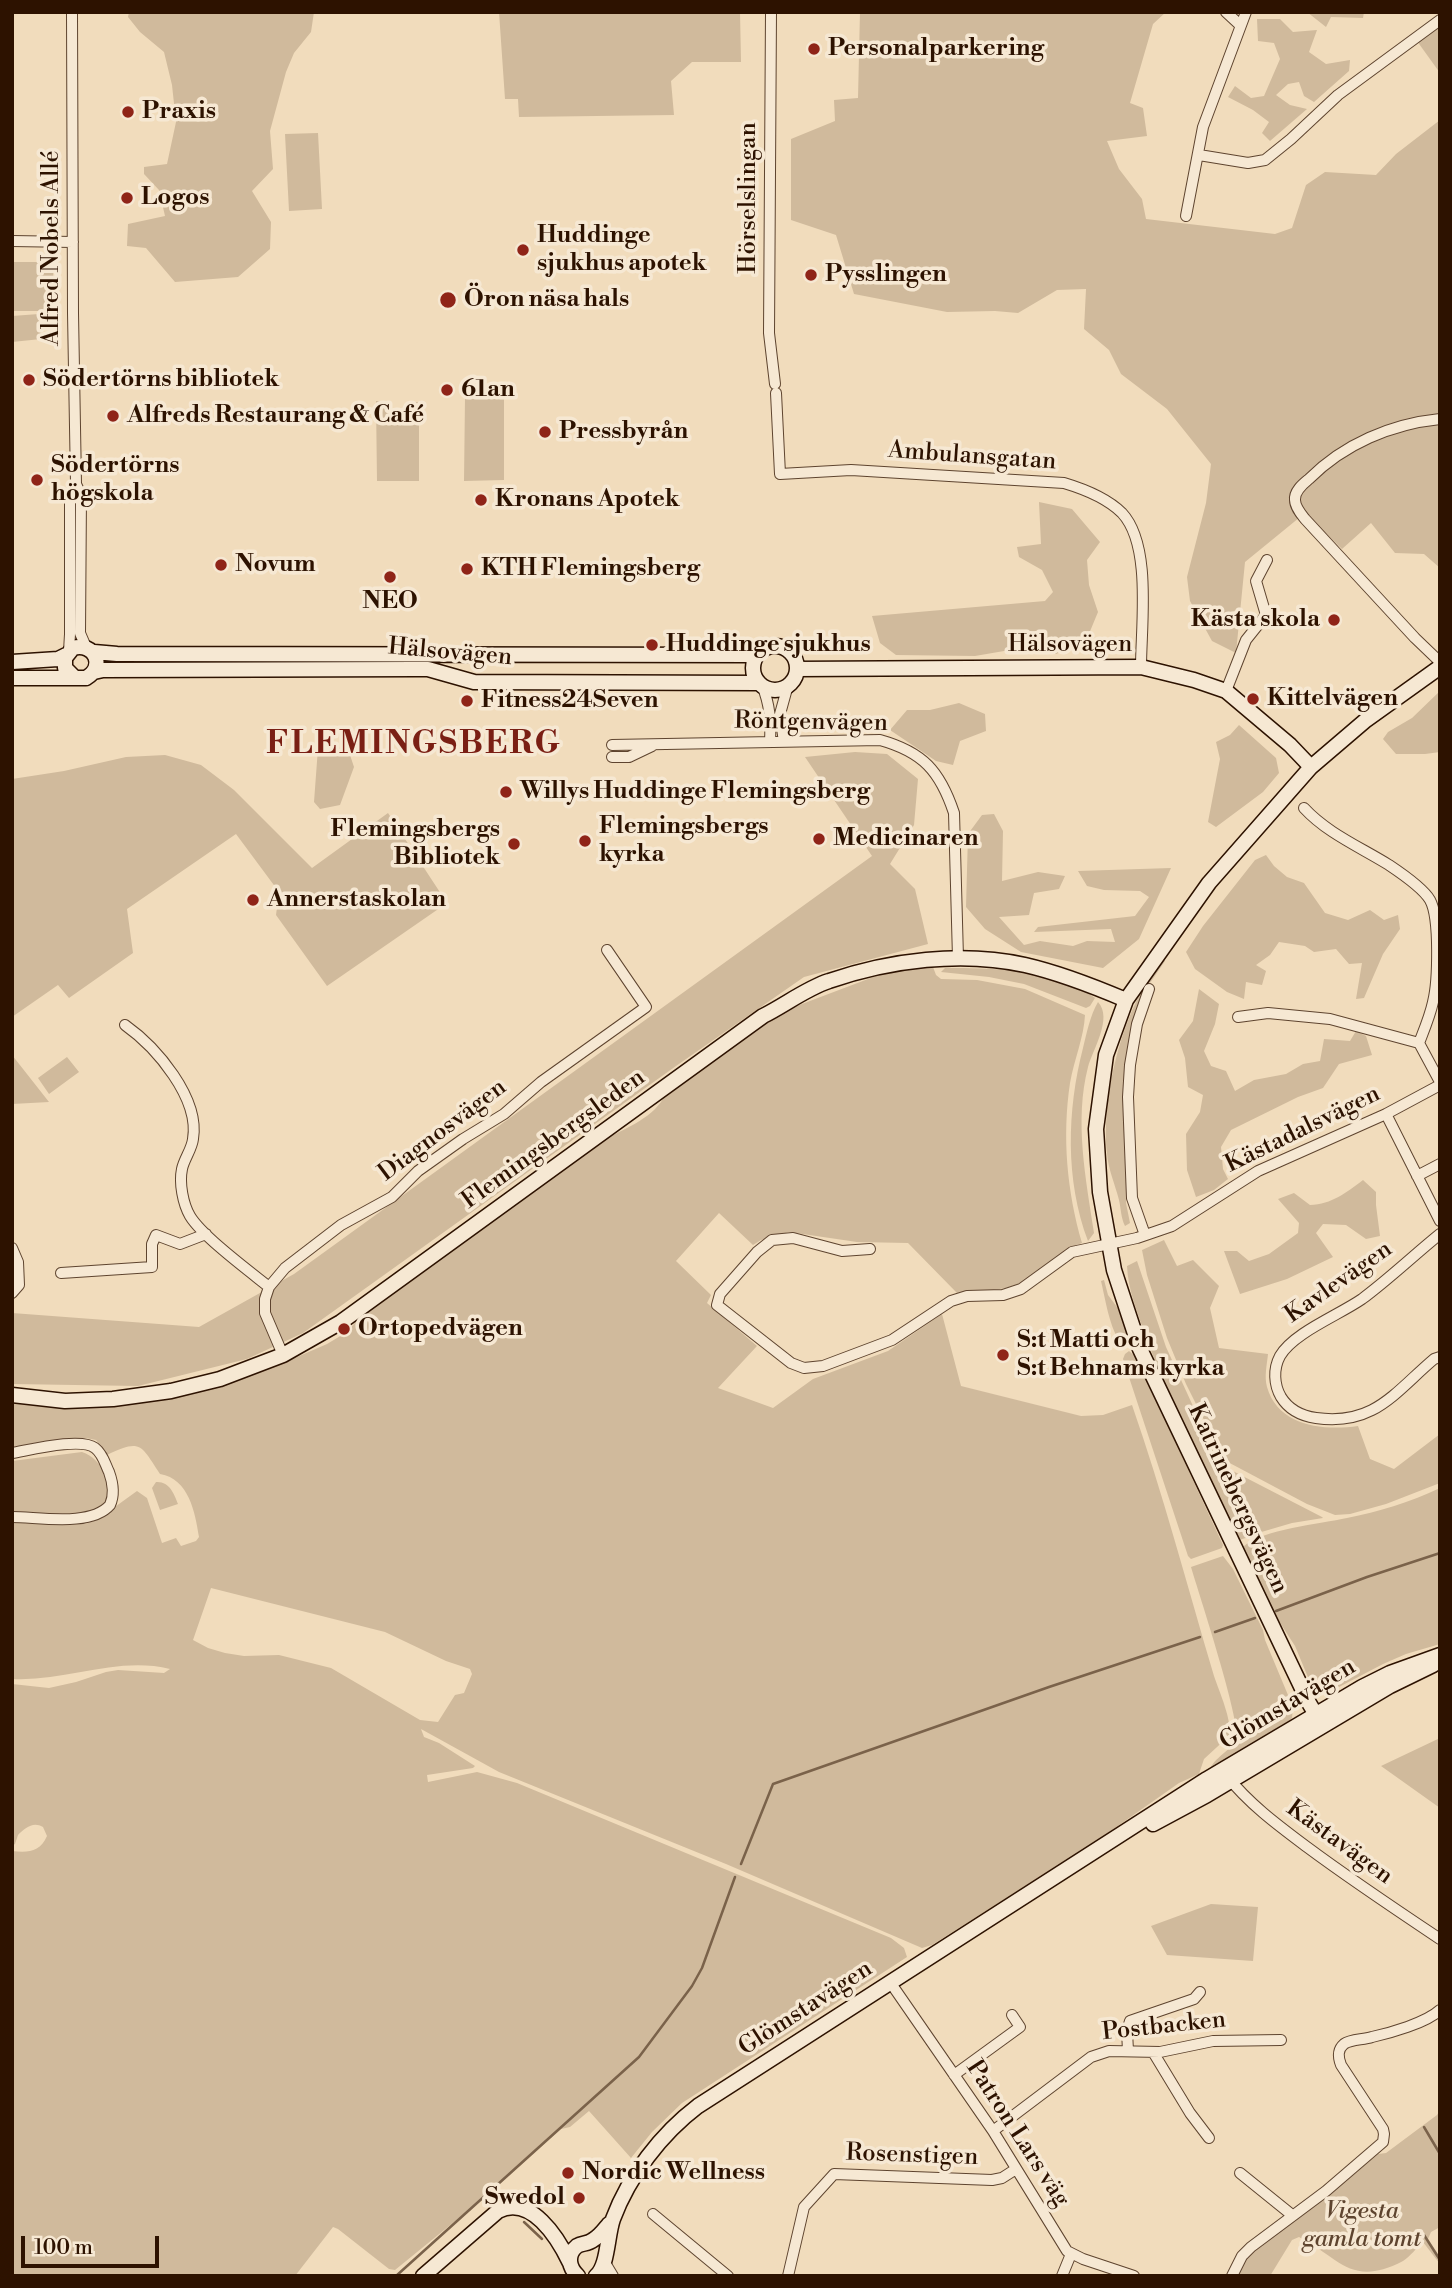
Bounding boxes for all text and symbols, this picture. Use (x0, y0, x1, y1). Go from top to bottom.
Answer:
place label: Personalparkering (828, 35, 1044, 63)
marker: Personalparkering (806, 41, 822, 57)
place label: Praxis (142, 98, 216, 126)
marker: Praxis (120, 104, 136, 120)
street label: Hörselslingan (735, 122, 763, 274)
street label: Alfred Nobels Allé (38, 150, 66, 346)
place label: Logos (141, 184, 209, 212)
marker: Logos (119, 190, 135, 206)
place label: Huddinge sjukhus apotek (537, 222, 707, 278)
marker: Huddinge sjukhus apotek (515, 242, 531, 258)
place label: Pysslingen (825, 261, 947, 289)
marker: Pysslingen (803, 267, 819, 283)
place label: Öron näsa hals (464, 286, 629, 314)
marker: Öron näsa hals (438, 290, 458, 310)
place label: Södertörns bibliotek (43, 366, 279, 394)
marker: Södertörns bibliotek (21, 372, 37, 388)
place label: 61an (461, 376, 515, 404)
marker: 61an (439, 382, 455, 398)
place label: Alfreds Restaurang & Café (127, 402, 424, 430)
marker: Alfreds Restaurang & Café (105, 408, 121, 424)
place label: Pressbyrån (559, 418, 688, 446)
marker: Pressbyrån (537, 424, 553, 440)
street label: Ambulansgatan (887, 437, 1057, 477)
place label: Södertörns högskola (51, 452, 180, 508)
marker: Södertörns högskola (29, 472, 45, 488)
place label: Kronans Apotek (495, 486, 680, 514)
marker: Kronans Apotek (473, 492, 489, 508)
place label: Novum (235, 551, 316, 579)
place label: KTH Flemingsberg (481, 555, 700, 583)
marker: Novum (213, 557, 229, 573)
marker: KTH Flemingsberg (459, 561, 475, 577)
marker: NEO (382, 569, 398, 585)
place label: NEO (362, 588, 418, 616)
place label: Kästa skola (1191, 606, 1320, 634)
marker: Kästa skola (1326, 612, 1342, 628)
place label: Huddinge sjukhus (666, 631, 871, 659)
street label: Hälsovägen (1008, 631, 1132, 659)
street label: Hälsovägen (387, 633, 513, 673)
marker: Huddinge sjukhus (644, 637, 660, 653)
place label: Kittelvägen (1267, 685, 1398, 713)
place label: Fitness24Seven (481, 687, 658, 715)
marker: Kittelvägen (1245, 691, 1261, 707)
marker: Fitness24Seven (459, 693, 475, 709)
street label: Röntgenvägen (734, 707, 888, 739)
district label: FLEMINGSBERG (268, 726, 560, 764)
place label: Willys Huddinge Flemingsberg (520, 778, 870, 806)
marker: Willys Huddinge Flemingsberg (498, 784, 514, 800)
place label: Flemingsbergs kyrka (599, 813, 769, 869)
place label: Flemingsbergs Bibliotek (330, 816, 500, 872)
place label: Medicinaren (833, 825, 978, 853)
marker: Medicinaren (811, 831, 827, 847)
marker: Flemingsbergs kyrka (577, 833, 593, 849)
marker: Flemingsbergs Bibliotek (506, 836, 522, 852)
place label: Annerstaskolan (267, 886, 446, 914)
marker: Annerstaskolan (245, 892, 261, 908)
street label: Flemingsbergsleden (457, 1064, 651, 1216)
street label: Diagnosvägen (373, 1074, 513, 1188)
street label: Kästadalsvägen (1221, 1080, 1385, 1180)
street label: Kavlevägen (1280, 1236, 1398, 1330)
place label: Ortopedvägen (358, 1315, 523, 1343)
marker: Ortopedvägen (336, 1321, 352, 1337)
place label: S:t Matti och S:t Behnams kyrka (1017, 1327, 1225, 1383)
marker: S:t Matti och S:t Behnams kyrka (995, 1347, 1011, 1363)
street label: Katrinebergsvägen (1180, 1399, 1294, 1599)
street label: Glömstavägen (1215, 1653, 1361, 1757)
street label: Kästavägen (1280, 1795, 1398, 1891)
street label: Glömstavägen (734, 1955, 878, 2063)
street label: Postbacken (1101, 2006, 1227, 2048)
street label: Patron Lars väg (959, 2055, 1075, 2213)
street label: Rosenstigen (845, 2139, 979, 2173)
place label: Nordic Wellness (582, 2159, 765, 2187)
marker: Nordic Wellness (560, 2165, 576, 2181)
place label: Swedol (485, 2184, 565, 2212)
marker: Swedol (571, 2190, 587, 2206)
park label: Vigesta gamla tomt (1303, 2198, 1421, 2254)
scale bar (24, 2222, 163, 2266)
text: 100 m (34, 2235, 93, 2261)

